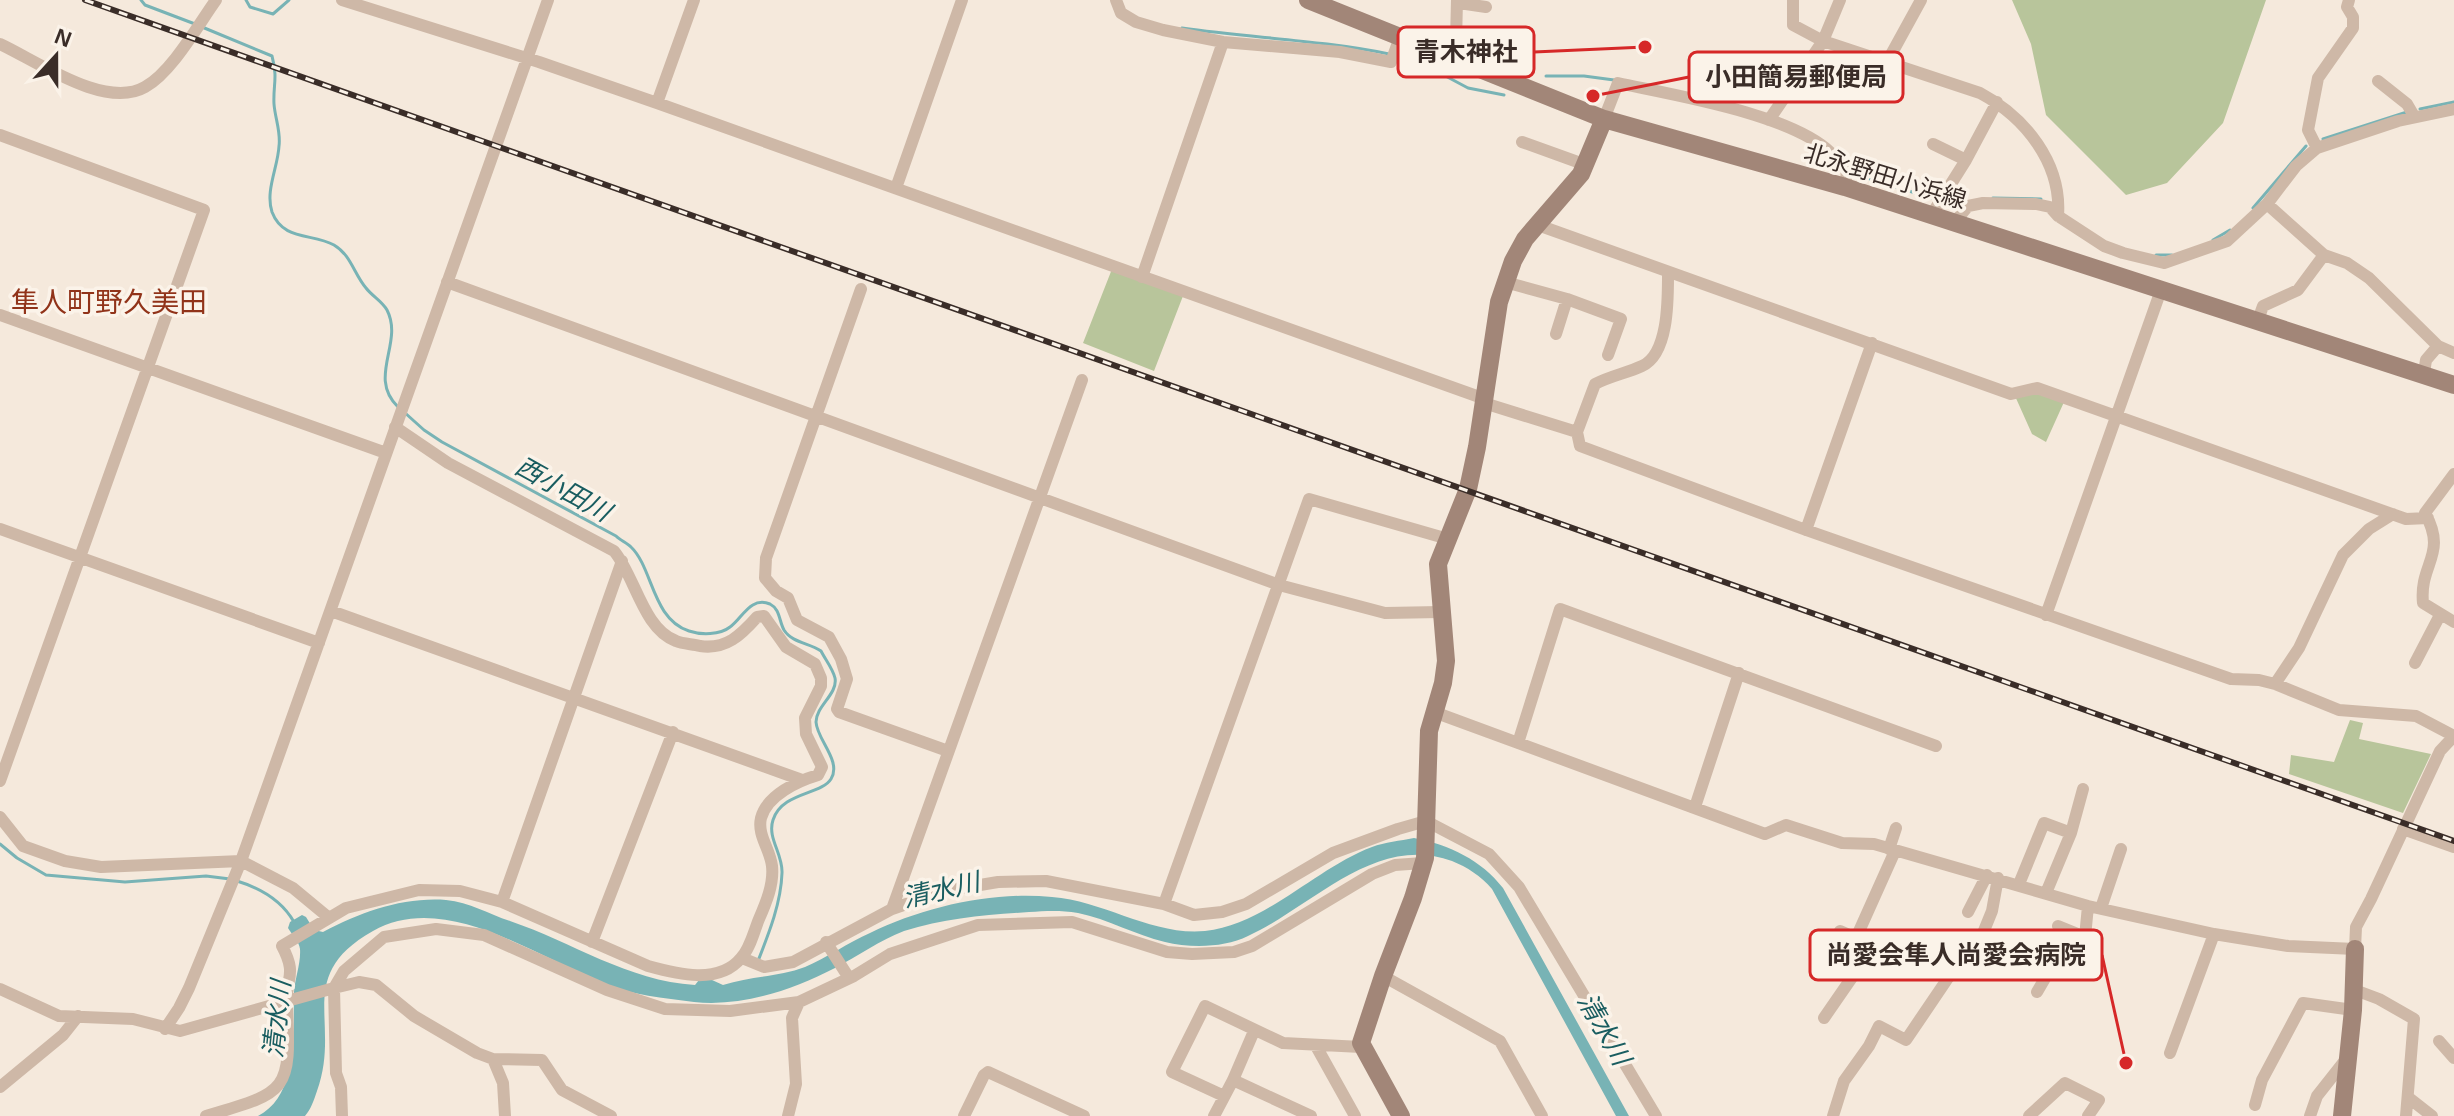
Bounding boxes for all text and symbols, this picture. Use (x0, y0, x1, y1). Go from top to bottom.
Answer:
north arrow (16, 16, 96, 96)
text: N (51, 23, 75, 52)
callout: 青木神社 (1398, 27, 1534, 77)
text: 青木神社 (1414, 37, 1518, 67)
callout: 小田簡易郵便局 (1689, 52, 1903, 102)
text: 小田簡易郵便局 (1705, 62, 1887, 92)
street label: 北永野田小浜線 (1801, 139, 1969, 213)
district label: 隼人町野久美田 (11, 287, 207, 318)
water label: 西小田川 (510, 451, 618, 529)
water label: 清水川 (900, 866, 985, 913)
callout: 尚愛会隼人尚愛会病院 (1810, 930, 2102, 980)
text: 尚愛会隼人尚愛会病院 (1826, 940, 2086, 970)
water label: 清水川 (258, 976, 296, 1059)
water label: 清水川 (1572, 988, 1638, 1073)

